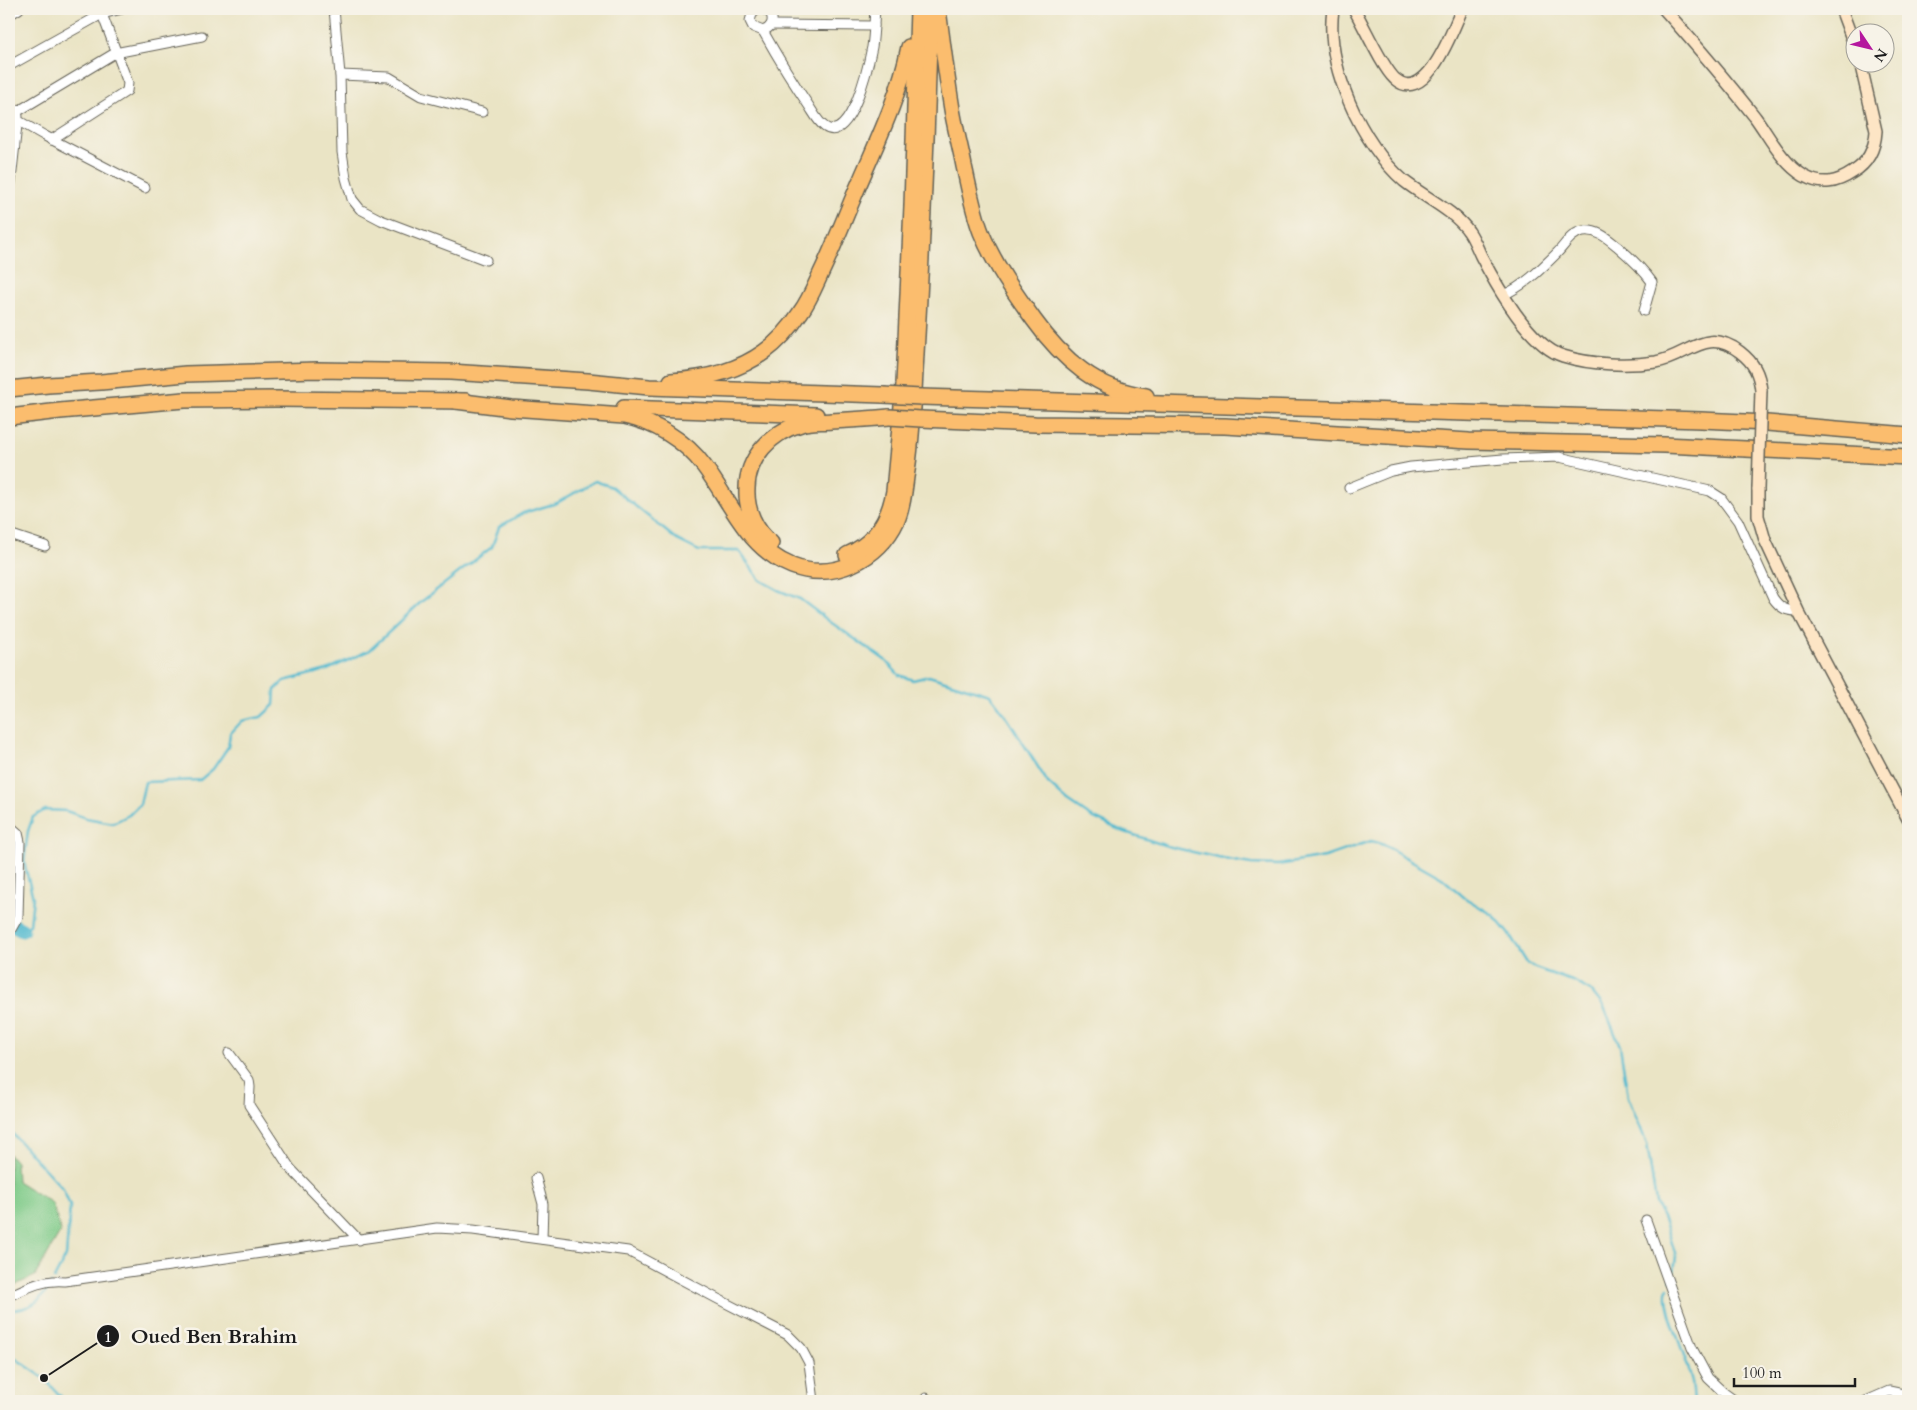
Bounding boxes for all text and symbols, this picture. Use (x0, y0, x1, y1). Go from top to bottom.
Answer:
north arrow (1844, 22, 1894, 72)
text: N (1869, 45, 1892, 66)
callout: Oued Ben Brahim (96, 1319, 307, 1354)
text: Oued Ben Brahim (131, 1323, 298, 1350)
text: 1 (104, 1327, 112, 1347)
scale bar (1734, 1355, 1856, 1387)
text: 100 m (1742, 1363, 1782, 1383)

